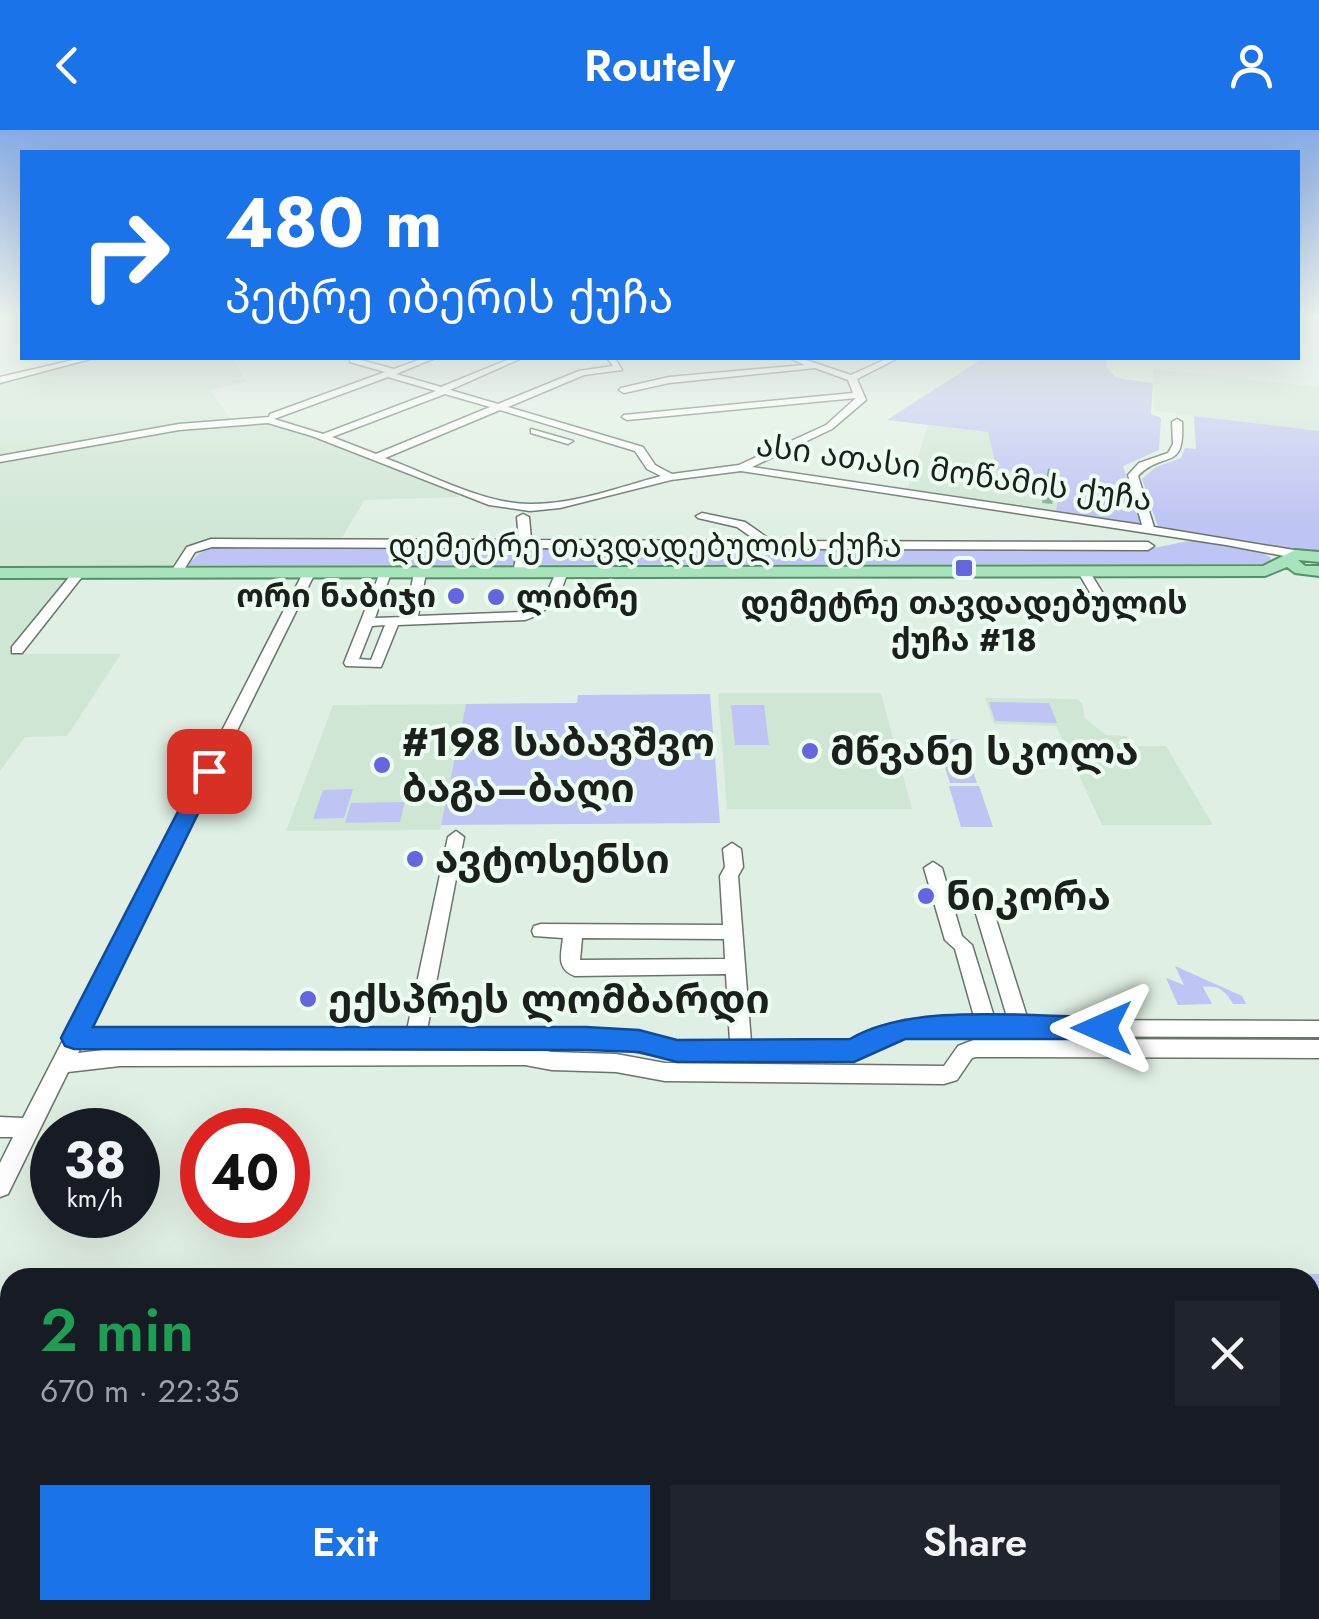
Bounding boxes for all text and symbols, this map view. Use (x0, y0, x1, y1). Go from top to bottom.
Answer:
text: Routely (584, 33, 735, 98)
icon: back (40, 38, 95, 93)
icon: person (1224, 38, 1279, 93)
text: 480 m (225, 172, 443, 273)
icon: right (60, 190, 190, 320)
text: პეტრე იბერის ქუჩა (225, 265, 674, 330)
street label: ასი ათასი მოწამის ქუჩა (753, 421, 1155, 523)
street label: დემეტრე თავდადებულის ქუჩა (388, 523, 902, 569)
marker: დემეტრე თავდადებულის ქუჩა #18 (953, 557, 975, 579)
place label: ორი ნაბიჯი (236, 573, 436, 619)
place label: ლიბრე (516, 574, 638, 620)
place label: დემეტრე თავდადებულის ქუჩა #18 (741, 580, 1187, 663)
marker: ორი ნაბიჯი (445, 585, 467, 607)
marker: ლიბრე (485, 586, 507, 608)
place label: #198 საბავშვო ბაგა–ბაღი (402, 713, 715, 817)
place label: მწვანე სკოლა (830, 722, 1139, 780)
pin (167, 729, 252, 814)
marker: მწვანე სკოლა (799, 740, 821, 762)
icon: arrive (182, 744, 237, 799)
marker: #198 საბავშვო ბაგა–ბაღი (371, 754, 393, 776)
place label: ავტოსენსი (435, 830, 670, 888)
marker: ავტოსენსი (404, 848, 426, 870)
place label: ნიკორა (946, 867, 1111, 925)
marker: ნიკორა (915, 885, 937, 907)
place label: ექსპრეს ლომბარდი (328, 970, 770, 1028)
position arrow (1050, 976, 1154, 1080)
marker: ექსპრეს ლომბარდი (297, 988, 319, 1010)
speed limit sign: 40 (180, 1108, 310, 1238)
text: 38 (64, 1124, 126, 1197)
text: km/h (67, 1180, 123, 1216)
text: 2 min (40, 1287, 194, 1374)
button: close (1175, 1301, 1280, 1406)
text: 670 m · 22:35 (40, 1368, 239, 1414)
button: Exit (40, 1485, 650, 1600)
button: Share (670, 1485, 1280, 1600)

